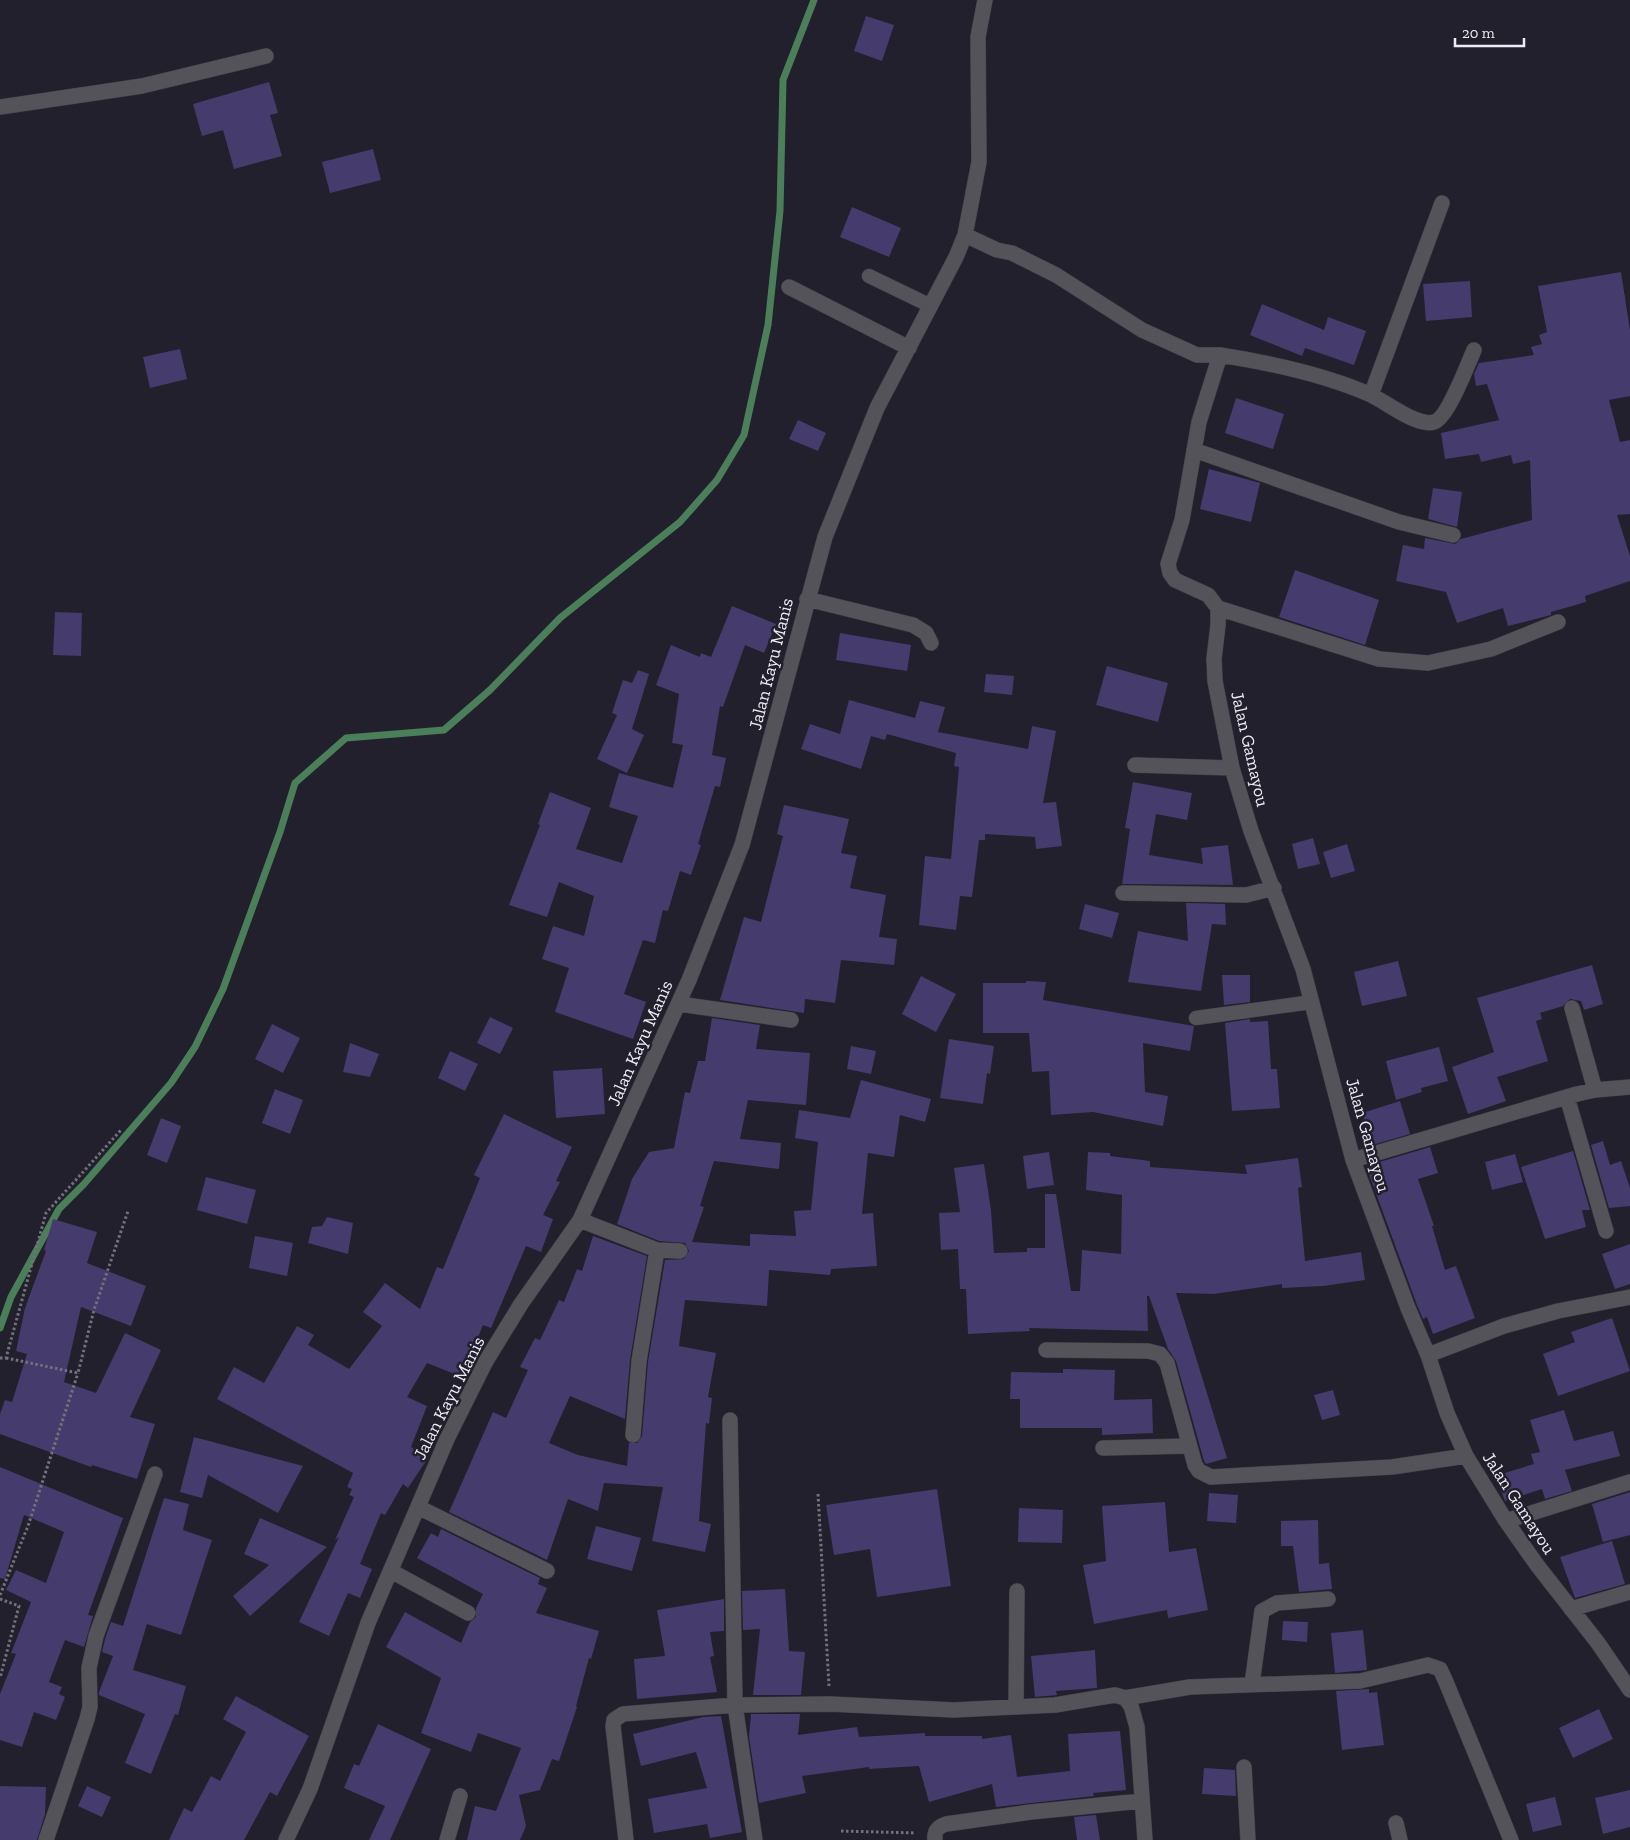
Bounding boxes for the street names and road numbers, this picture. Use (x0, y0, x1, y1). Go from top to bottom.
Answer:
street label: Jalan Kayu Manis (744, 596, 798, 732)
street label: Jalan Gamayou (1226, 689, 1274, 809)
street label: Jalan Kayu Manis (602, 977, 678, 1109)
street label: Jalan Gamayou (1341, 1075, 1395, 1195)
street label: Jalan Kayu Manis (409, 1333, 490, 1463)
street label: Jalan Gamayou (1478, 1448, 1560, 1558)

